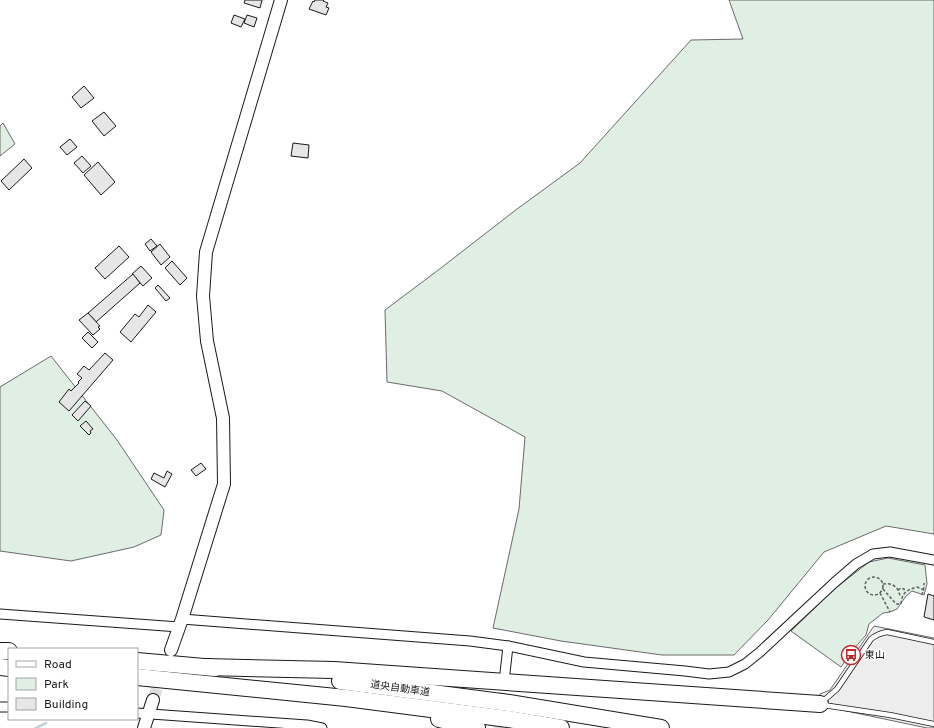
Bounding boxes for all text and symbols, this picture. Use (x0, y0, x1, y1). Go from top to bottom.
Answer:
bus stop icon: 東山 (840, 644, 862, 666)
legend (8, 648, 138, 720)
place label: 東山 (865, 649, 885, 662)
text: Road (44, 657, 72, 673)
text: Park (44, 677, 69, 693)
street label: 道央自動車道 (369, 678, 431, 700)
text: Building (44, 697, 88, 713)

